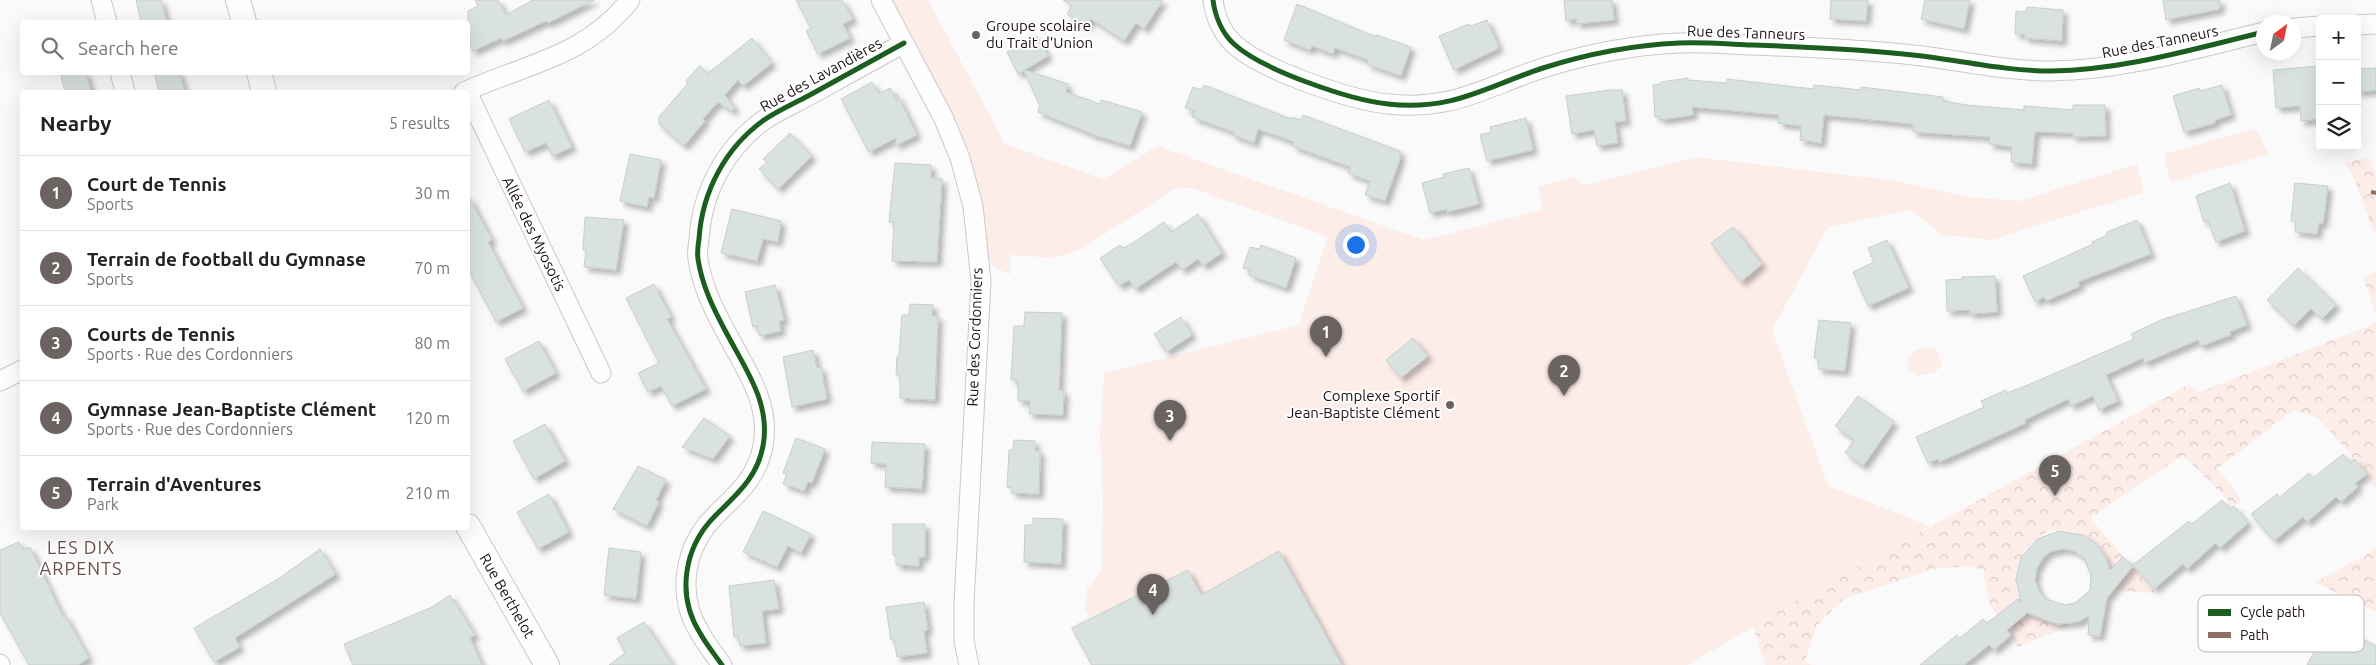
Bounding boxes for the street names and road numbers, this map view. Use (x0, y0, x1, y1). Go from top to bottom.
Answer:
street label: Rue des Tanneurs (1687, 22, 1805, 43)
street label: Rue des Tanneurs (2100, 22, 2220, 61)
street label: Rue des Lavandières (757, 34, 885, 115)
street label: Allée des Myosotis (499, 174, 569, 294)
street label: Rue des Cordonniers (964, 267, 985, 407)
street label: Rue Berthelot (476, 551, 538, 641)

